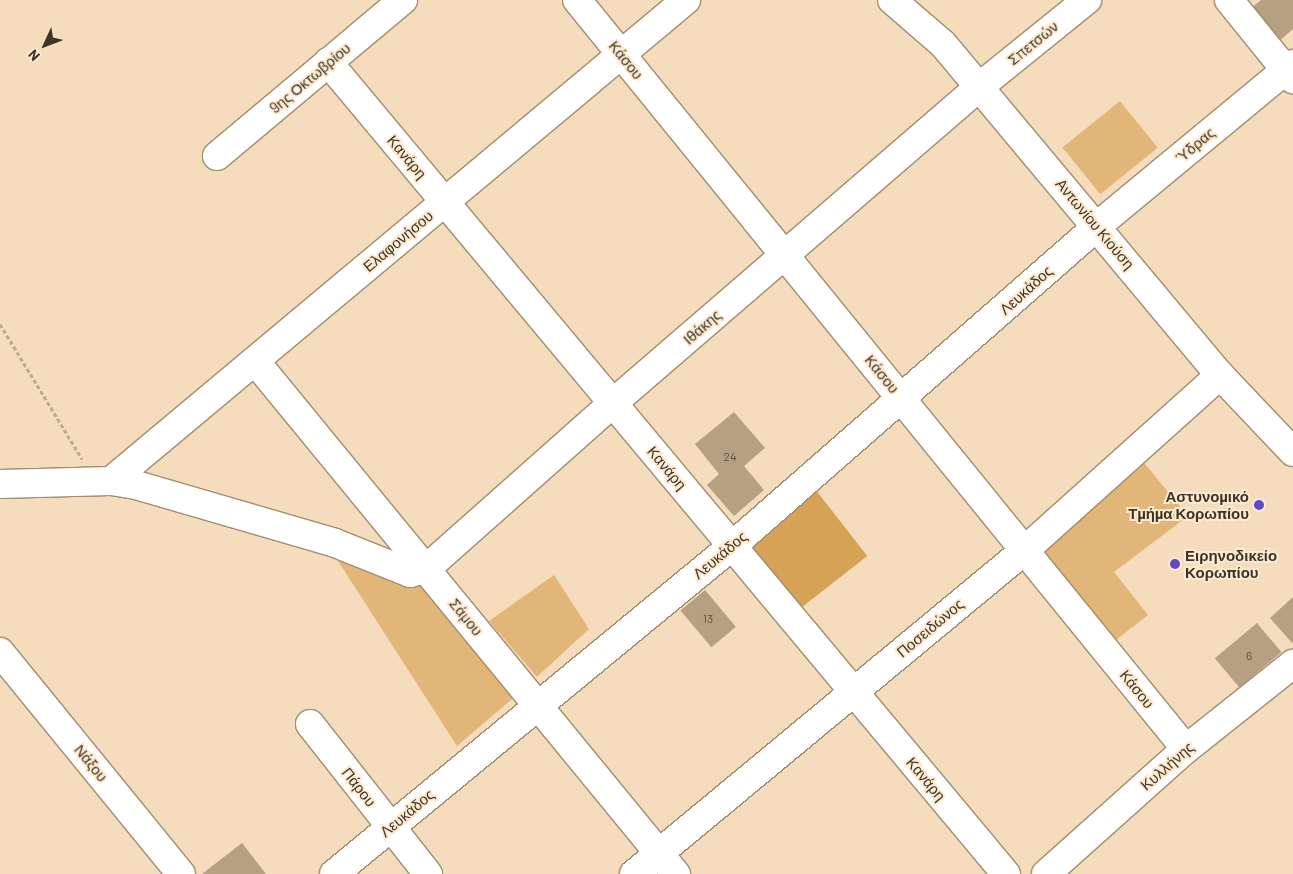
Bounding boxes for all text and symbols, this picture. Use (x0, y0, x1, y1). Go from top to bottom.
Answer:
street label: Σπετσών (1004, 17, 1062, 69)
north arrow (20, 20, 70, 70)
street label: Κάσου (605, 37, 647, 83)
street label: 9ης Οκτωβρίου (266, 39, 354, 117)
text: N (24, 46, 43, 65)
street label: Ύδρας (1172, 123, 1218, 167)
street label: Κανάρη (384, 131, 430, 183)
street label: Αντωνίου Κιούση (1052, 175, 1138, 273)
street label: Ελαφονήσου (359, 207, 437, 275)
street label: Λευκάδος (996, 262, 1056, 318)
street label: Ιθάκης (679, 306, 725, 348)
street label: Κάσου (861, 351, 903, 397)
street label: Κανάρη (644, 442, 690, 494)
house number: 24 (723, 450, 737, 464)
place label: Αστυνομικό Τμήμα Κορωπίου (1128, 487, 1249, 522)
marker: Αστυνομικό Τμήμα Κορωπίου (1253, 499, 1265, 511)
street label: Λευκάδος (689, 527, 751, 583)
place label: Ειρηνοδικείο Κορωπίου (1185, 546, 1277, 581)
marker: Ειρηνοδικείο Κορωπίου (1169, 558, 1181, 570)
street label: Σάμου (446, 595, 486, 639)
street label: Ποσειδώνος (893, 595, 967, 661)
house number: 13 (703, 612, 713, 626)
house number: 6 (1246, 649, 1252, 663)
street label: Κάσου (1116, 666, 1158, 712)
street label: Κυλλήνης (1137, 738, 1197, 794)
street label: Νάξου (71, 741, 111, 785)
street label: Κανάρη (903, 753, 949, 805)
street label: Πάρου (338, 764, 380, 810)
street label: Λευκάδος (376, 785, 438, 841)

